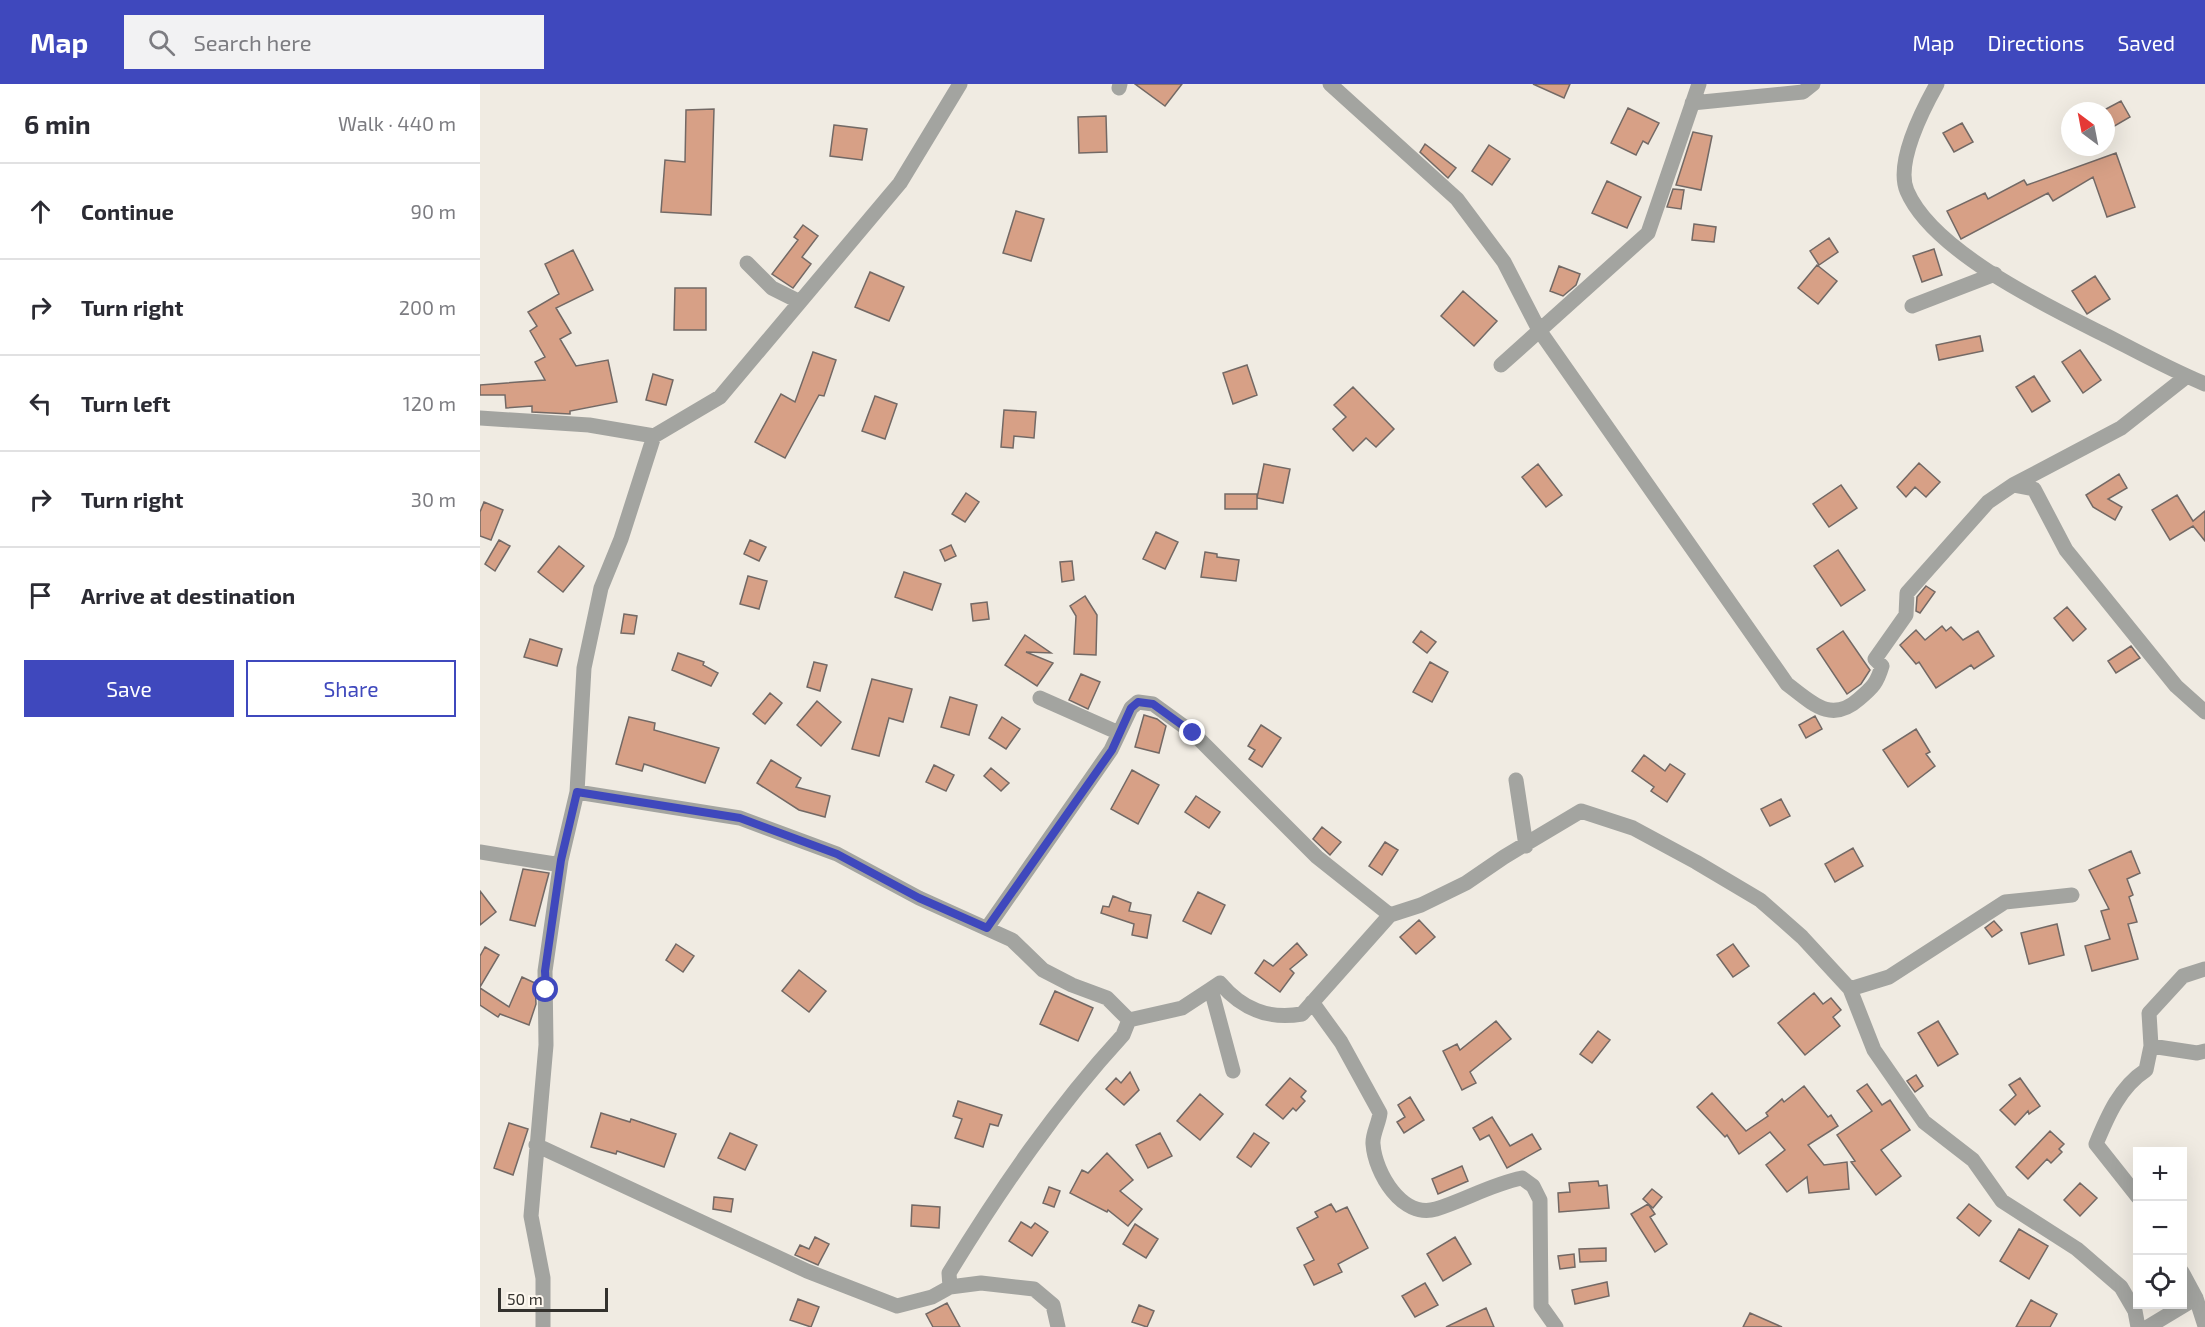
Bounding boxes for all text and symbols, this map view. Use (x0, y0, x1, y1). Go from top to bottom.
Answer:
search box (124, 15, 544, 69)
text: Map (30, 25, 88, 59)
icon: search (145, 26, 178, 59)
text: Search here (193, 29, 312, 55)
text: Map (1912, 30, 1955, 55)
text: Directions (1988, 30, 2084, 55)
text: Saved (2117, 30, 2175, 55)
north arrow (2061, 102, 2115, 156)
text: 6 min (24, 108, 91, 139)
text: Walk · 440 m (338, 111, 456, 135)
icon: ahead (24, 195, 57, 228)
text: Continue (81, 198, 174, 224)
text: 90 m (411, 199, 456, 223)
icon: right (24, 291, 57, 324)
text: Turn right (81, 294, 183, 320)
text: 200 m (399, 295, 456, 319)
icon: left (24, 387, 57, 420)
text: Turn left (81, 390, 170, 416)
text: 120 m (403, 391, 456, 415)
icon: right (24, 483, 57, 516)
text: Turn right (81, 486, 183, 512)
text: 30 m (411, 487, 456, 511)
icon: arrive (24, 579, 57, 612)
text: Arrive at destination (81, 582, 295, 608)
button: Save (24, 660, 234, 717)
button: Share (246, 660, 456, 717)
route end (1179, 719, 1205, 745)
route start (532, 976, 558, 1002)
map controls (2133, 1147, 2187, 1309)
button: + (2133, 1147, 2187, 1201)
button: − (2133, 1201, 2187, 1255)
button: locate (2133, 1255, 2187, 1309)
scale bar (498, 1285, 608, 1312)
text: 50 m (507, 1289, 543, 1308)

